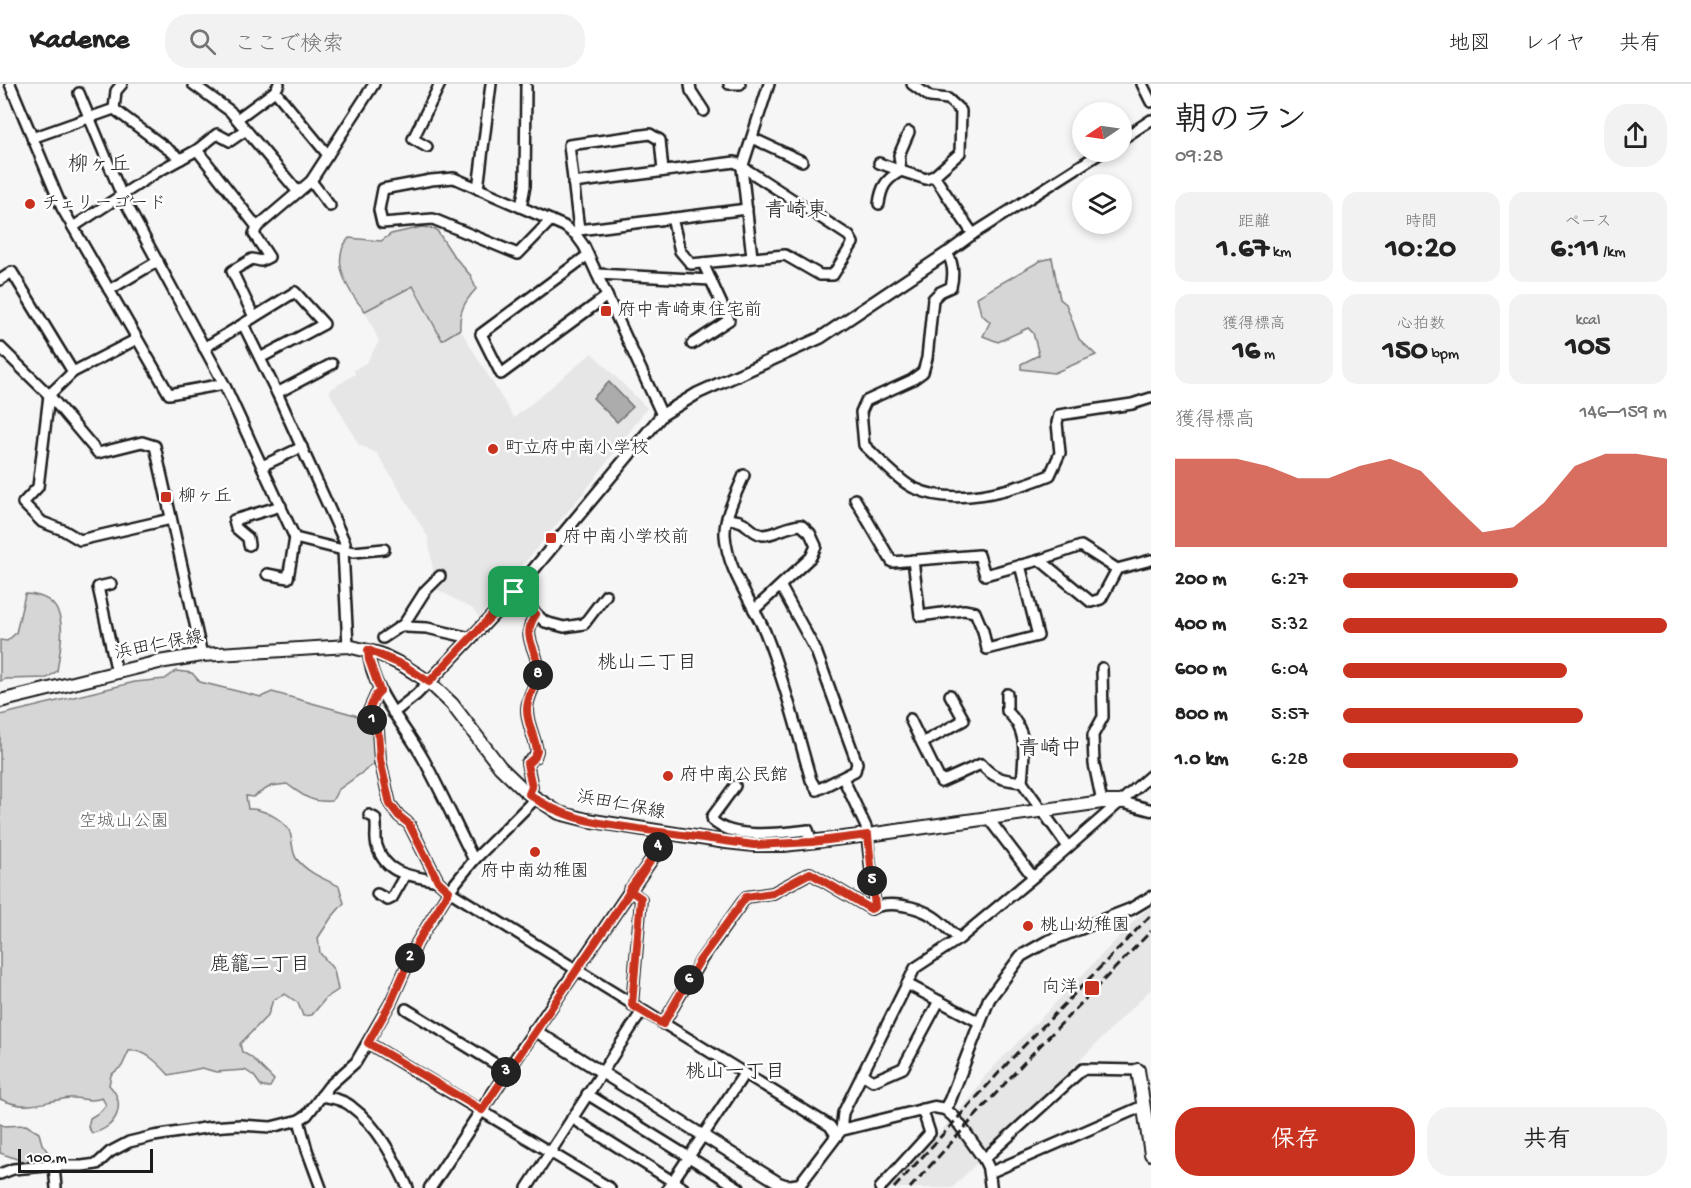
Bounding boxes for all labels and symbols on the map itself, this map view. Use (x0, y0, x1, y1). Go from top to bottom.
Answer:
north arrow (1072, 102, 1132, 162)
district label: 柳ヶ丘 (68, 153, 131, 179)
place label: チェリーゴード (42, 194, 166, 215)
marker: チェリーゴード (23, 197, 37, 211)
district label: 青崎東 (765, 198, 828, 225)
place label: 府中青崎東住宅前 (618, 300, 762, 322)
marker: 府中青崎東住宅前 (599, 304, 613, 318)
place label: 町立府中南小学校 (505, 438, 649, 460)
marker: 町立府中南小学校 (486, 442, 500, 456)
place label: 柳ヶ丘 (178, 487, 232, 508)
marker: 柳ヶ丘 (159, 490, 173, 504)
place label: 府中南小学校前 (563, 527, 689, 549)
marker: 府中南小学校前 (544, 531, 558, 545)
pin (488, 566, 539, 617)
street label: 浜田仁保線 (113, 626, 205, 665)
district label: 桃山二丁目 (597, 652, 697, 676)
pin: 8 (523, 660, 553, 690)
pin: 1 (357, 705, 387, 735)
district label: 青崎中 (1019, 736, 1082, 763)
place label: 府中南公民館 (680, 765, 788, 787)
marker: 府中南公民館 (661, 769, 675, 783)
street label: 浜田仁保線 (575, 786, 667, 825)
park label: 空城山公園 (79, 811, 169, 833)
pin: 4 (643, 832, 673, 862)
marker: 府中南幼稚園 (528, 845, 542, 859)
place label: 府中南幼稚園 (481, 861, 589, 883)
pin: 5 (857, 866, 887, 896)
place label: 桃山幼稚園 (1040, 915, 1130, 937)
marker: 桃山幼稚園 (1021, 919, 1035, 933)
pin: 2 (395, 943, 425, 973)
district label: 鹿籠二丁目 (210, 953, 310, 978)
pin: 6 (674, 965, 704, 995)
place label: 向洋 (1042, 977, 1078, 999)
marker: 向洋 (1083, 979, 1101, 997)
pin: 3 (491, 1057, 521, 1087)
district label: 桃山一丁目 (685, 1061, 785, 1085)
scale bar (18, 1146, 153, 1174)

